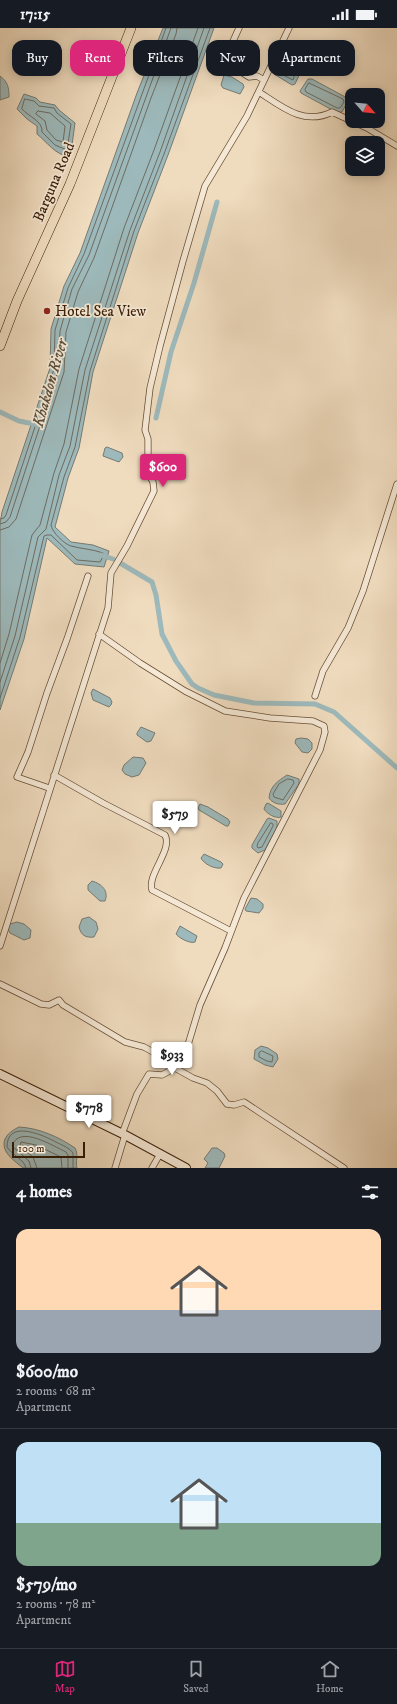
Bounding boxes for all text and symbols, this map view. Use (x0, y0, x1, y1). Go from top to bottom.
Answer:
text: 17:15 (20, 5, 50, 24)
chip: Buy (12, 40, 62, 76)
chip: Rent (70, 40, 125, 76)
chip: Filters (133, 40, 198, 76)
chip: New (206, 40, 260, 76)
chip: Apartment (268, 40, 355, 76)
north arrow (345, 88, 385, 128)
map controls (345, 88, 385, 176)
button: layers (345, 136, 385, 176)
street label: Barguna Road (29, 139, 79, 225)
place label: Hotel Sea View (55, 302, 147, 321)
marker: Hotel Sea View (42, 306, 52, 316)
water label: Khakdon River (28, 335, 72, 430)
pin: $600 (139, 454, 187, 488)
text: $600 (149, 459, 177, 475)
pin: $579 (151, 801, 199, 835)
text: $579 (162, 806, 188, 822)
pin: $933 (148, 1042, 196, 1076)
text: $933 (160, 1047, 184, 1063)
pin: $778 (65, 1095, 113, 1129)
text: $778 (75, 1100, 103, 1116)
scale bar (12, 1140, 85, 1159)
text: 100 m (18, 1142, 44, 1156)
text: 4 homes (16, 1181, 72, 1203)
icon: filters (359, 1181, 381, 1203)
icon: home (163, 1255, 235, 1327)
text: $600/mo (16, 1361, 78, 1383)
text: 2 rooms · 68 m² (16, 1383, 95, 1399)
text: Apartment (16, 1399, 71, 1415)
icon: home (163, 1468, 235, 1540)
text: $579/mo (16, 1574, 77, 1596)
text: 2 rooms · 78 m² (16, 1596, 95, 1612)
text: Apartment (16, 1612, 71, 1628)
tab: Map (54, 1658, 76, 1696)
tab: Saved (183, 1658, 209, 1696)
tab: Home (316, 1658, 343, 1696)

